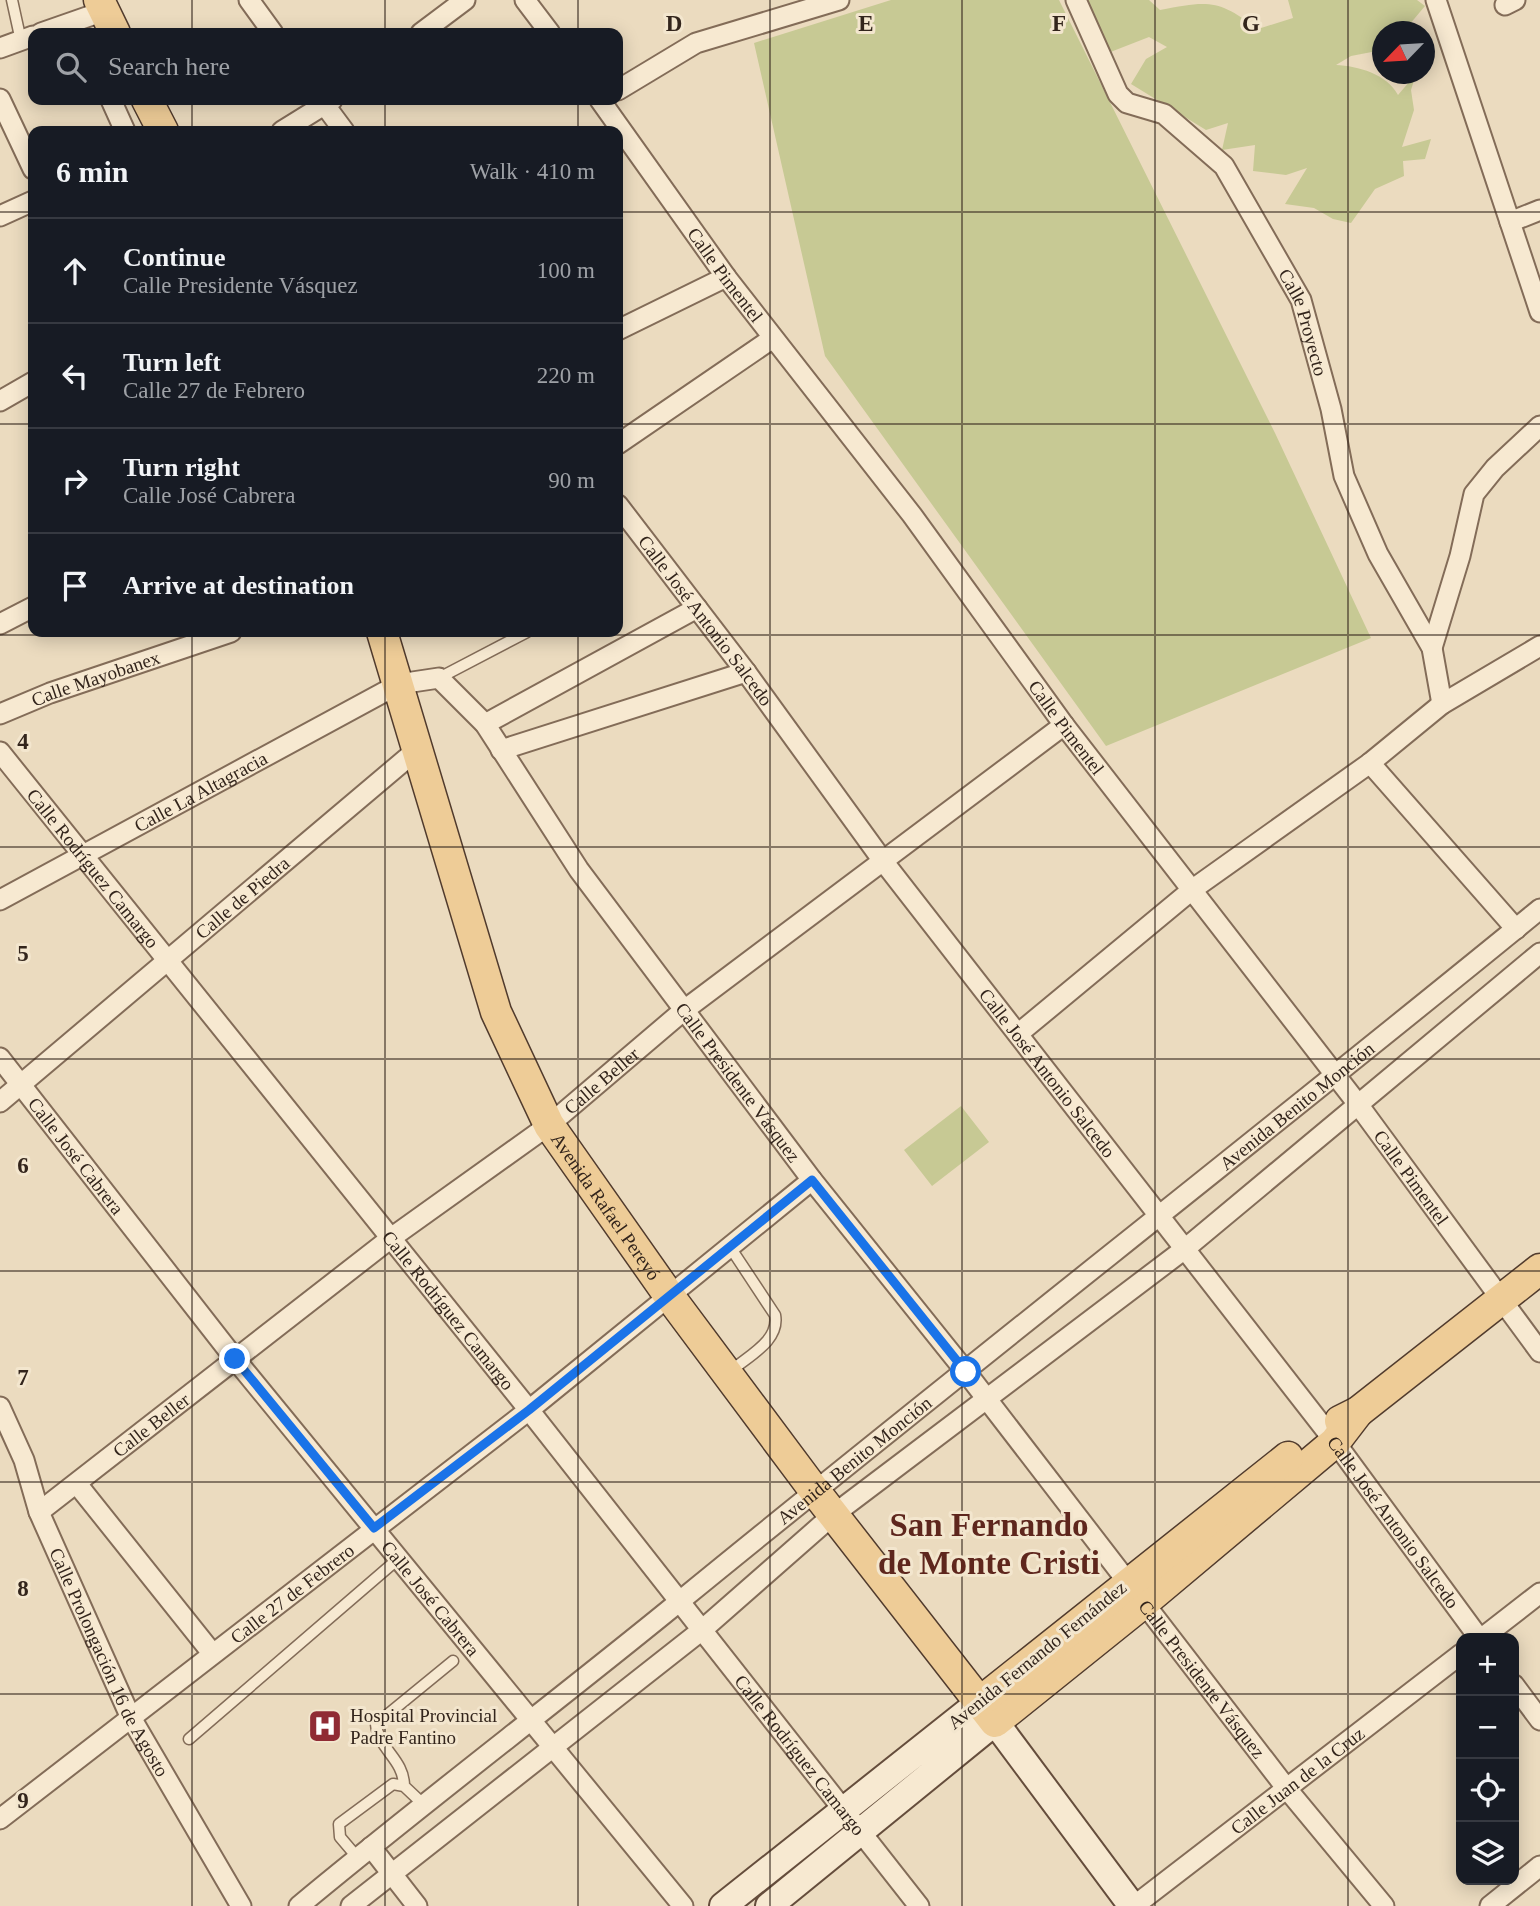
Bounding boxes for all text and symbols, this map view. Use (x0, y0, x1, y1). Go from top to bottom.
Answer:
text: D (666, 11, 682, 36)
text: E (858, 11, 874, 36)
text: F (1052, 11, 1066, 36)
text: G (1242, 11, 1260, 36)
north arrow (1372, 21, 1435, 84)
search box (28, 28, 623, 105)
icon: search (52, 48, 90, 86)
text: Search here (108, 52, 230, 81)
text: 6 min (56, 155, 129, 188)
text: Walk · 410 m (470, 159, 595, 184)
street label: Calle Pimentel (684, 223, 767, 326)
text: Continue (123, 243, 226, 272)
icon: ahead (56, 252, 94, 290)
text: 100 m (537, 258, 595, 283)
street label: Calle Proyecto (1275, 265, 1332, 378)
text: Calle Presidente Vásquez (123, 273, 358, 298)
text: Turn left (123, 348, 221, 377)
icon: left (56, 357, 94, 395)
text: 220 m (537, 363, 595, 388)
text: Calle 27 de Febrero (123, 378, 305, 403)
text: Turn right (123, 453, 240, 482)
icon: right (56, 462, 94, 500)
text: 90 m (548, 468, 595, 493)
text: Calle José Cabrera (123, 483, 295, 508)
street label: Calle José Antonio Salcedo (634, 531, 777, 710)
icon: arrive (56, 567, 94, 605)
text: Arrive at destination (123, 571, 354, 600)
street label: Calle Mayobanex (28, 646, 163, 710)
street label: Calle Pimentel (1025, 676, 1109, 779)
text: 4 (17, 729, 29, 754)
street label: Calle La Altagracia (131, 747, 271, 836)
street label: Calle Rodríguez Camargo (23, 784, 164, 952)
street label: Calle de Piedra (191, 852, 294, 943)
text: 5 (17, 941, 29, 966)
street label: Calle José Antonio Salcedo (975, 984, 1120, 1161)
street label: Calle Presidente Vásquez (672, 998, 805, 1166)
street label: Avenida Benito Monción (1215, 1037, 1378, 1174)
street label: Calle Beller (560, 1042, 643, 1118)
street label: Calle José Cabrera (24, 1093, 129, 1219)
street label: Calle Pimentel (1370, 1126, 1453, 1229)
street label: Avenida Rafael Pereyó (547, 1129, 665, 1284)
text: 6 (17, 1153, 29, 1178)
street label: Calle Rodríguez Camargo (378, 1226, 519, 1394)
route end (219, 1343, 250, 1374)
route start (950, 1356, 981, 1387)
text: 7 (17, 1365, 29, 1390)
street label: Calle Beller (109, 1388, 194, 1461)
street label: Avenida Benito Monción (773, 1391, 936, 1528)
street label: Calle José Antonio Salcedo (1323, 1432, 1464, 1612)
district label: San Fernando de Monte Cristi (878, 1507, 1100, 1581)
street label: Calle José Cabrera (378, 1536, 485, 1660)
street label: Calle 27 de Febrero (226, 1539, 358, 1648)
street label: Calle Prolongación 16 de Agosto (46, 1544, 173, 1780)
text: 8 (17, 1576, 29, 1601)
street label: Avenida Fernando Fernández (944, 1577, 1130, 1733)
street label: Calle Presidente Vásquez (1135, 1596, 1270, 1762)
map controls (1456, 1633, 1519, 1885)
button: + (1456, 1633, 1519, 1696)
street label: Calle Rodríguez Camargo (731, 1671, 870, 1839)
button: − (1456, 1696, 1519, 1759)
place label: Hospital Provincial Padre Fantino (350, 1705, 497, 1748)
hospital icon: Hospital Provincial Padre Fantino (306, 1707, 344, 1745)
street label: Calle Juan de la Cruz (1226, 1722, 1368, 1838)
button: locate (1456, 1759, 1519, 1822)
text: 9 (17, 1788, 29, 1813)
button: layers (1456, 1822, 1519, 1885)

